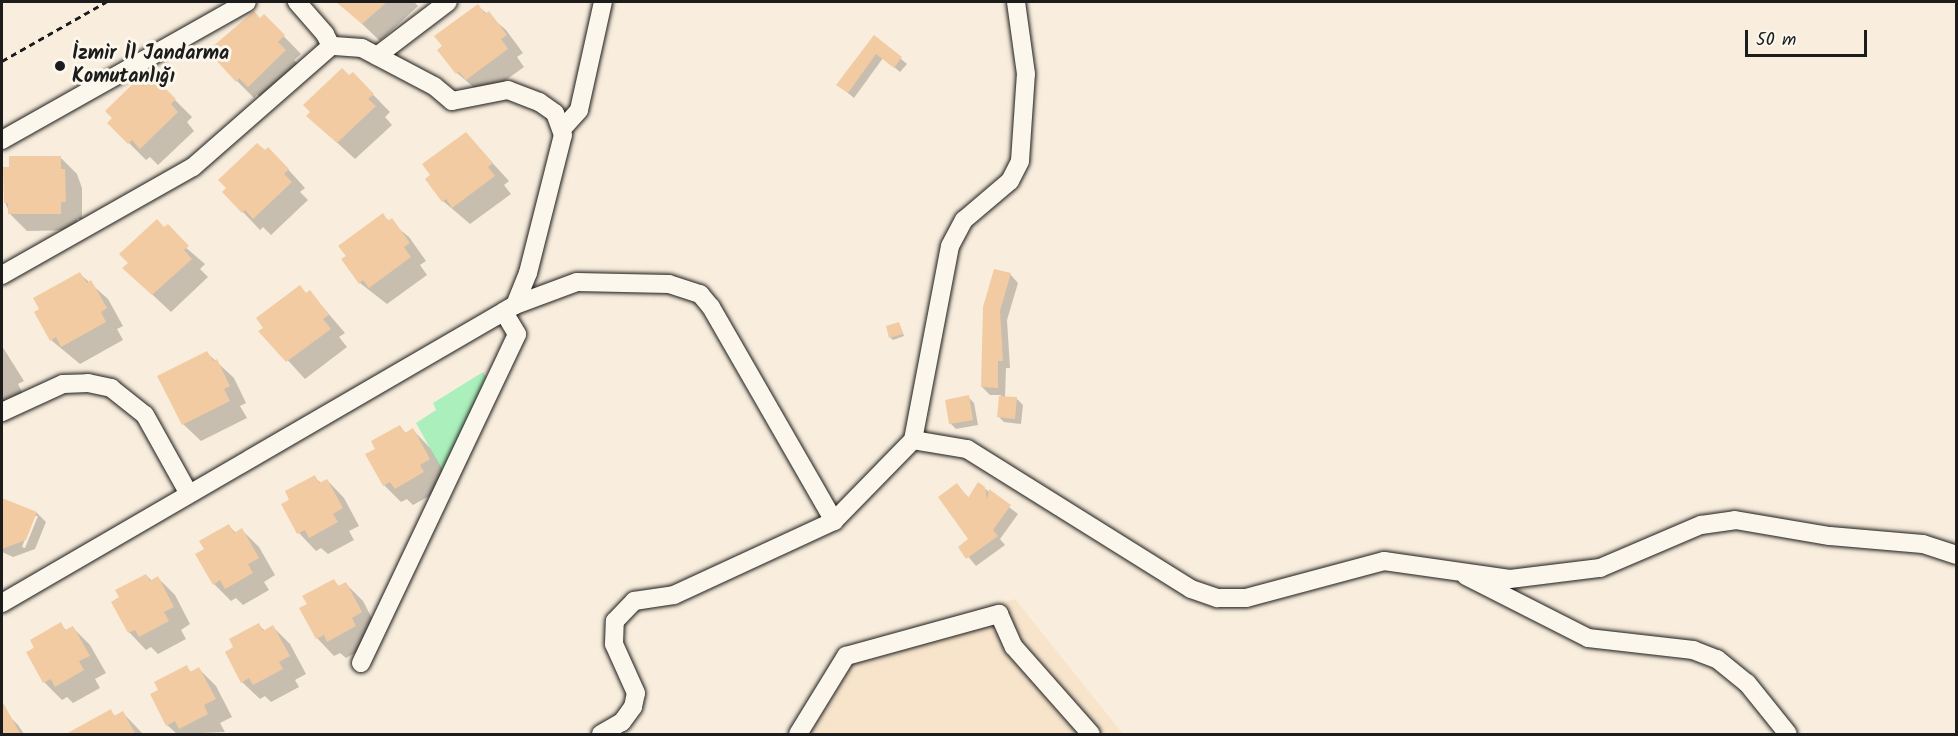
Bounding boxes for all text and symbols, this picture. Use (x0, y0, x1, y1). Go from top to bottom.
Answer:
scale bar (1748, 18, 1870, 56)
text: 50 m (1756, 26, 1796, 55)
place label: İzmir İl Jandarma Komutanlığı (72, 42, 229, 89)
marker: İzmir İl Jandarma Komutanlığı (53, 59, 67, 73)

